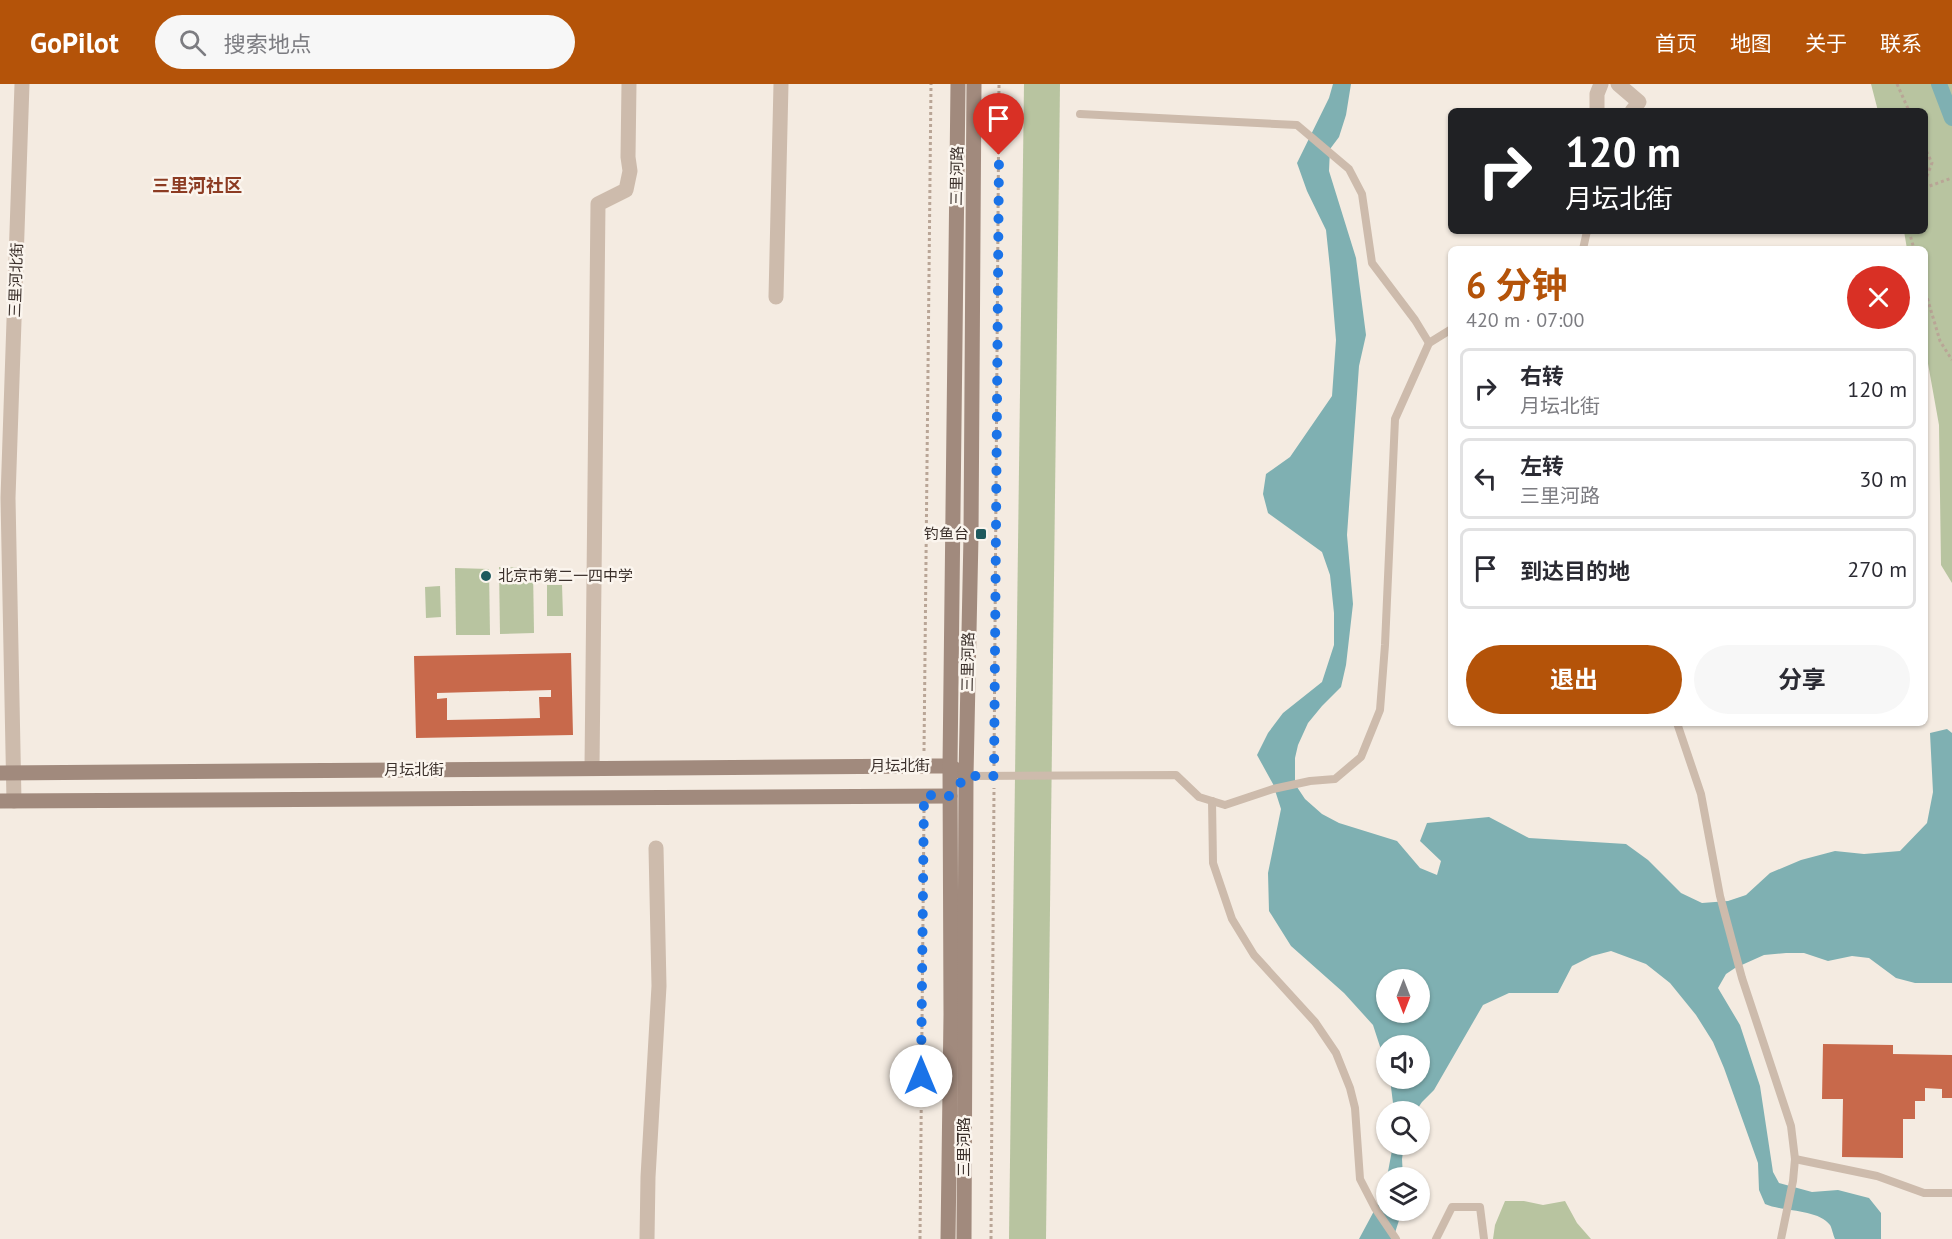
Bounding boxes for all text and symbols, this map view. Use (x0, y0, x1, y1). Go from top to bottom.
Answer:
search box (155, 15, 575, 69)
text: GoPilot (30, 24, 119, 61)
icon: search (176, 26, 209, 59)
text: 搜索地点 (224, 30, 312, 58)
text: 首页 (1655, 30, 1697, 57)
text: 地图 (1730, 30, 1772, 57)
text: 关于 (1805, 30, 1847, 57)
text: 联系 (1880, 30, 1922, 57)
pin (973, 93, 1024, 155)
icon: arrive (982, 102, 1015, 135)
text: 120 m (1565, 124, 1681, 179)
icon: right (1466, 132, 1544, 210)
street label: 三里河路 (946, 146, 967, 206)
district label: 三里河社区 (152, 174, 242, 197)
text: 月坛北街 (1565, 181, 1673, 215)
street label: 三里河北街 (5, 242, 26, 318)
text: 6 分钟 (1466, 261, 1568, 308)
button: close (1847, 266, 1910, 329)
text: 420 m · 07:00 (1466, 307, 1584, 333)
text: 右转 (1520, 362, 1564, 390)
icon: right (1469, 372, 1502, 405)
text: 120 m (1847, 375, 1907, 403)
text: 月坛北街 (1520, 393, 1600, 419)
text: 左转 (1520, 452, 1564, 480)
icon: left (1469, 462, 1502, 495)
text: 30 m (1859, 465, 1907, 493)
text: 三里河路 (1520, 483, 1600, 509)
place label: 钓鱼台 (924, 524, 969, 543)
marker: 钓鱼台 (974, 527, 988, 541)
icon: arrive (1469, 552, 1502, 585)
text: 270 m (1847, 555, 1907, 583)
text: 到达目的地 (1520, 557, 1630, 585)
place label: 北京市第二一四中学 (498, 566, 633, 585)
marker: 北京市第二一四中学 (479, 569, 493, 583)
street label: 三里河路 (957, 632, 978, 692)
button: 退出 (1466, 645, 1682, 714)
button: 分享 (1694, 645, 1910, 714)
street label: 月坛北街 (870, 756, 930, 775)
street label: 月坛北街 (384, 760, 444, 779)
north arrow (1376, 969, 1430, 1023)
map controls (1376, 969, 1430, 1221)
button: sound (1376, 1035, 1430, 1089)
position arrow (889, 1044, 953, 1108)
button: search (1376, 1101, 1430, 1155)
street label: 三里河路 (954, 1117, 973, 1177)
button: layers (1376, 1167, 1430, 1221)

